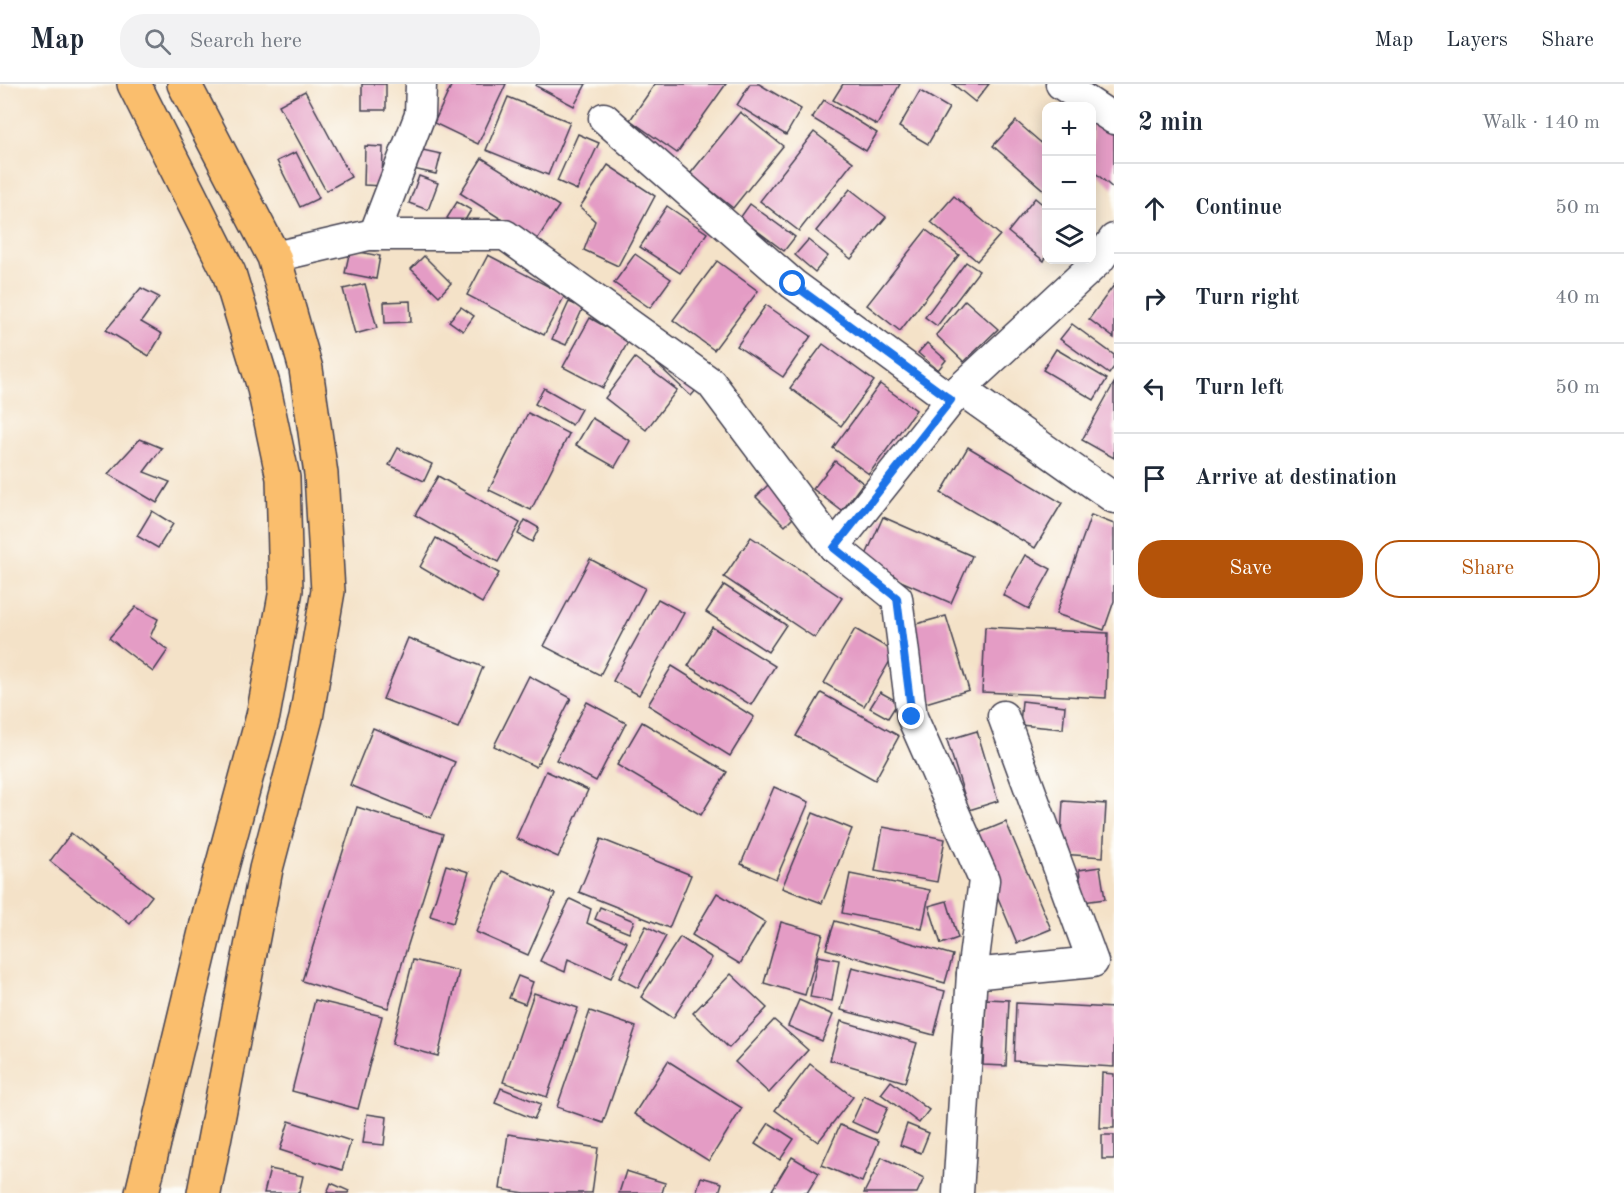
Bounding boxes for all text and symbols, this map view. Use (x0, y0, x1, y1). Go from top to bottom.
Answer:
search box (120, 14, 540, 68)
icon: search (141, 25, 174, 58)
text: Map (30, 27, 84, 55)
text: Search here (189, 30, 302, 52)
text: Map (1374, 30, 1413, 51)
text: Layers (1446, 30, 1508, 51)
text: Share (1541, 30, 1594, 51)
map controls (1042, 102, 1096, 264)
button: + (1042, 102, 1096, 156)
text: 2 min (1138, 110, 1203, 136)
text: Walk · 140 m (1481, 113, 1600, 133)
button: − (1042, 156, 1096, 210)
icon: ahead (1138, 192, 1171, 225)
text: Continue (1195, 197, 1282, 219)
text: 50 m (1555, 198, 1600, 218)
button: layers (1042, 210, 1096, 264)
route start (779, 270, 805, 296)
icon: right (1138, 282, 1171, 315)
text: Turn right (1195, 287, 1299, 309)
text: 40 m (1555, 288, 1600, 308)
icon: left (1138, 372, 1171, 405)
text: Turn left (1195, 377, 1284, 399)
text: 50 m (1555, 378, 1600, 398)
icon: arrive (1138, 462, 1171, 495)
text: Arrive at destination (1195, 467, 1397, 489)
button: Save (1138, 540, 1363, 598)
button: Share (1375, 540, 1600, 598)
route end (898, 703, 924, 729)

